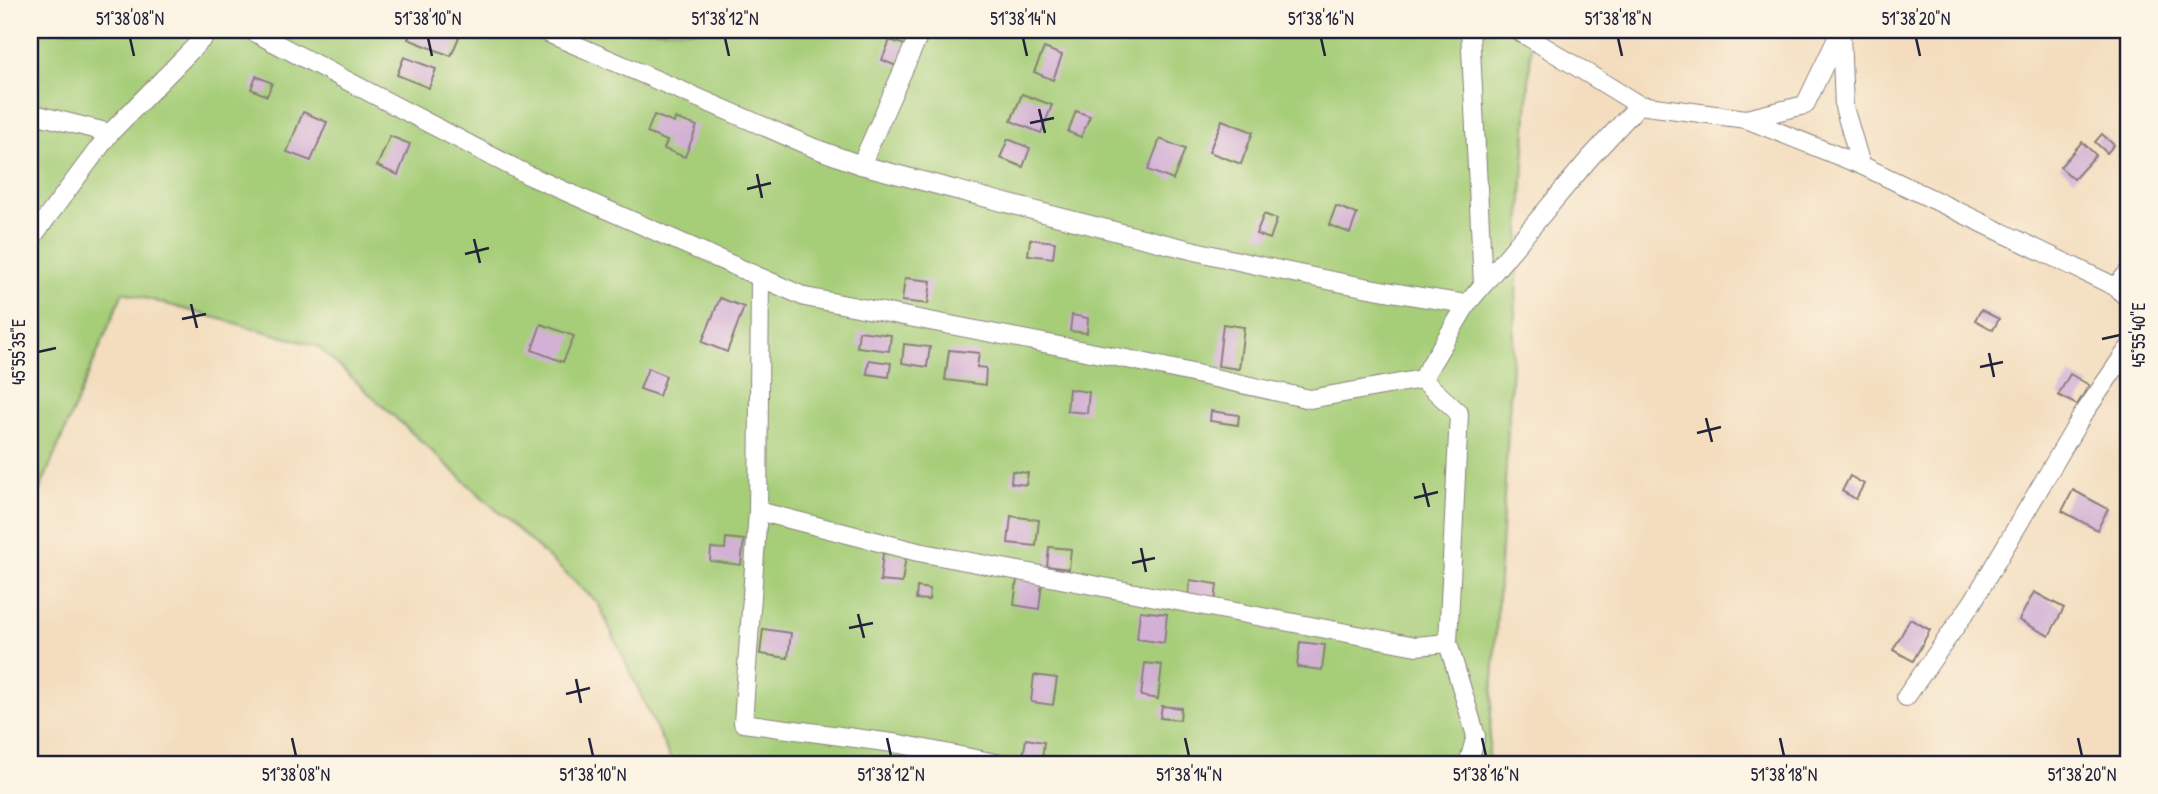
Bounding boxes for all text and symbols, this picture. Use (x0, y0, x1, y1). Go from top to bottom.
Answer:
text: 51°38'08"N (96, 6, 164, 31)
text: 51°38'10"N (395, 6, 461, 31)
text: 51°38'12"N (691, 6, 759, 31)
text: 51°38'14"N (990, 6, 1056, 31)
text: 51°38'16"N (1288, 6, 1354, 31)
text: 51°38'18"N (1585, 6, 1651, 31)
text: 51°38'20"N (1882, 6, 1950, 31)
text: 45°55'40"E (2126, 302, 2151, 367)
text: 45°55'35"E (6, 319, 31, 385)
text: 51°38'08"N (262, 762, 330, 787)
text: 51°38'10"N (560, 762, 626, 787)
text: 51°38'12"N (857, 762, 925, 787)
text: 51°38'14"N (1156, 762, 1222, 787)
text: 51°38'16"N (1453, 762, 1519, 787)
text: 51°38'18"N (1751, 762, 1817, 787)
text: 51°38'20"N (2048, 762, 2116, 787)

